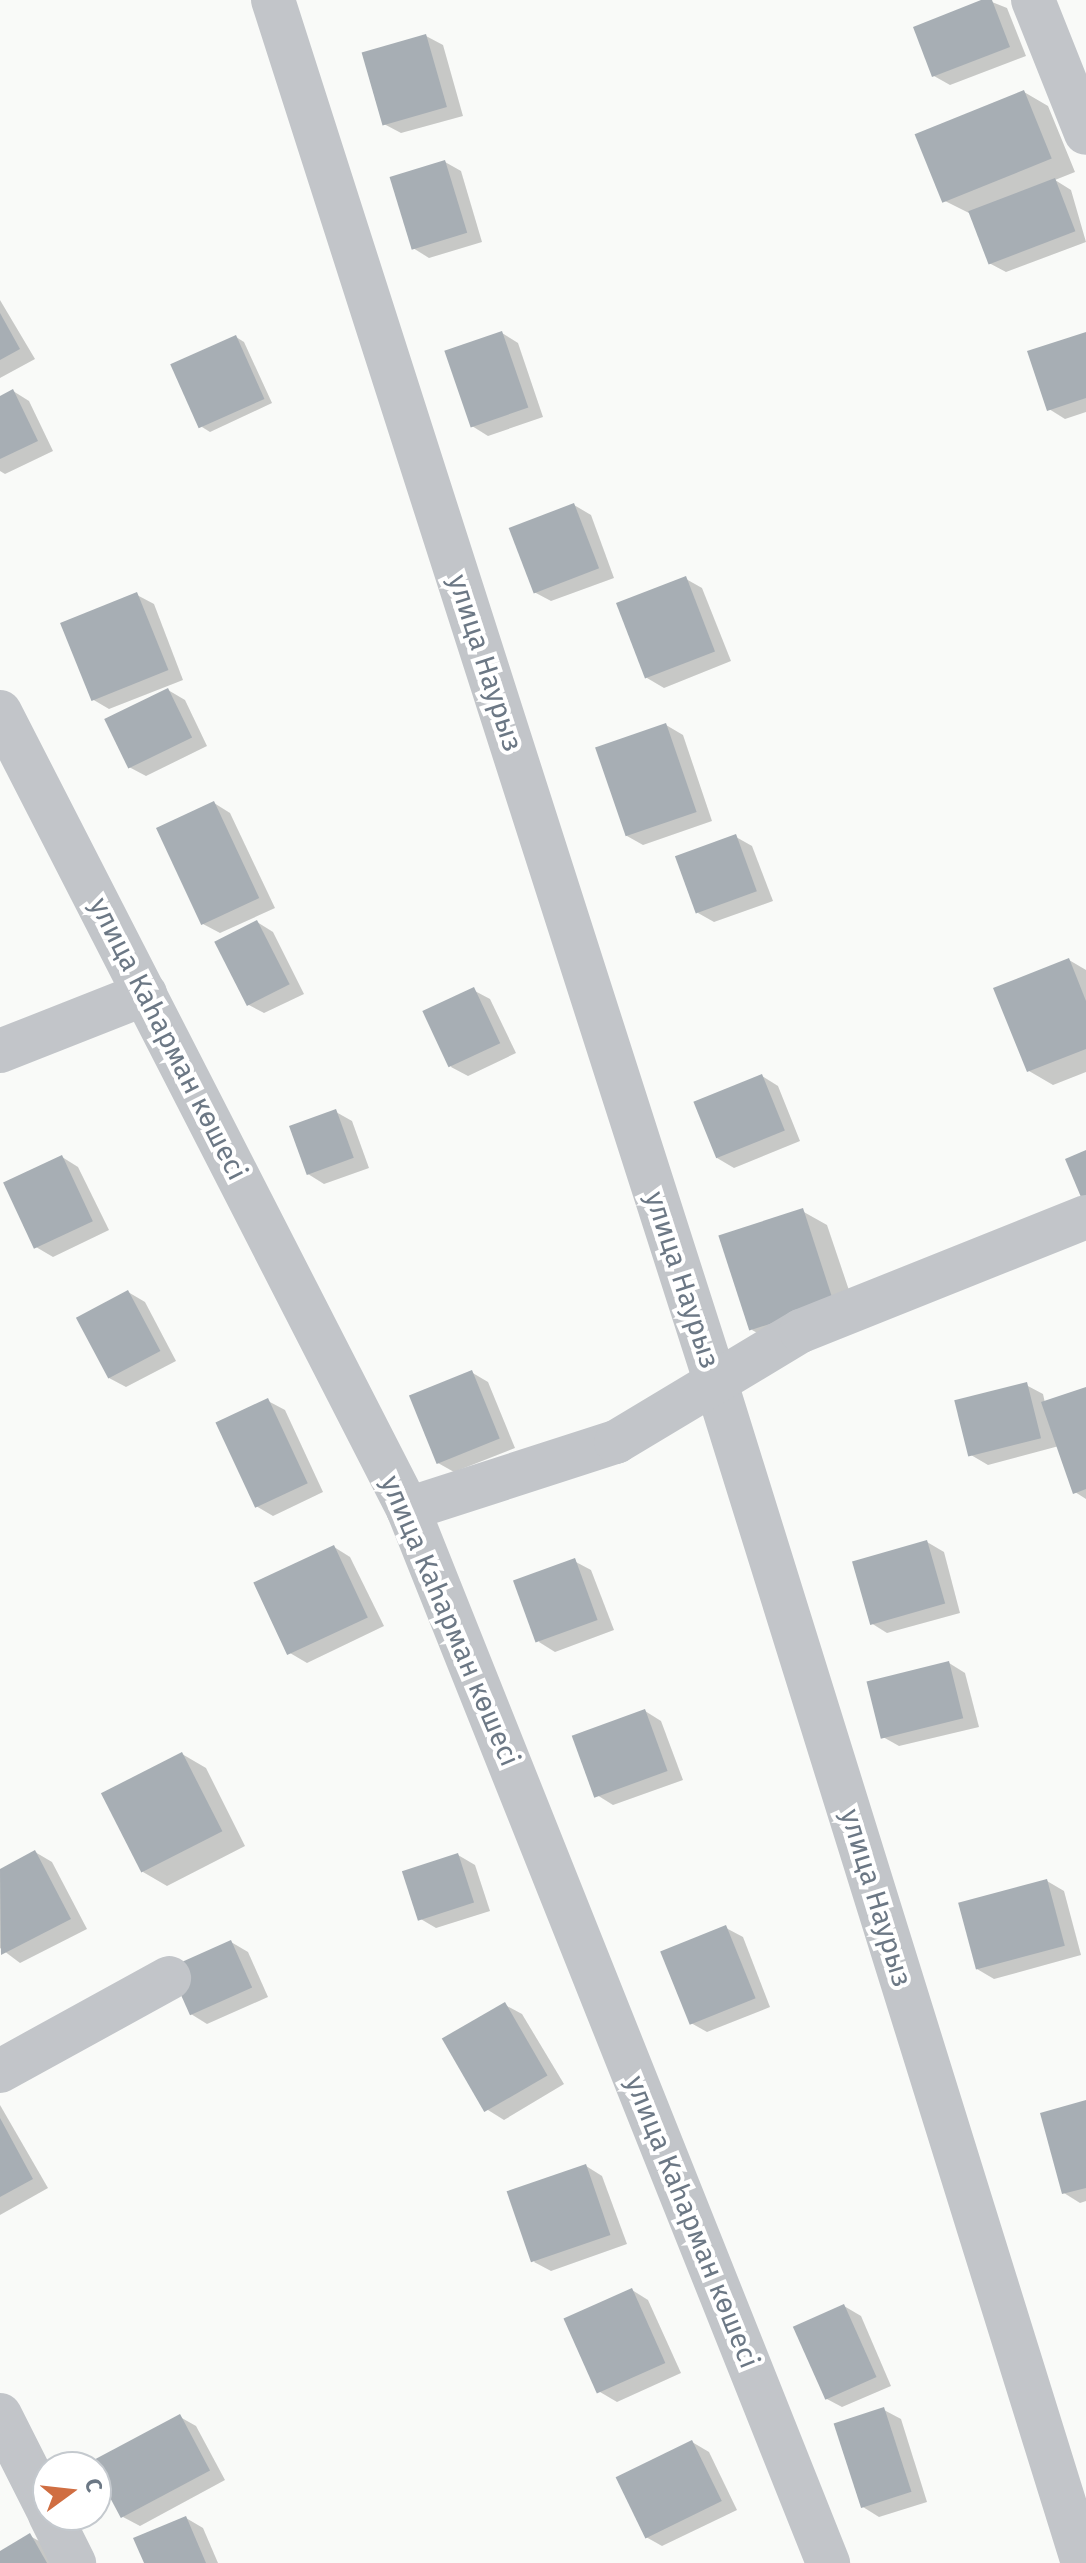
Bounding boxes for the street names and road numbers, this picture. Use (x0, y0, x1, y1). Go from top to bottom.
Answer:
street label: улица Наурыз (441, 570, 529, 756)
street label: улица Каһарман көшесі (82, 892, 254, 1186)
street label: улица Наурыз (638, 1187, 726, 1373)
street label: улица Каһарман көшесі (373, 1471, 527, 1771)
street label: улица Наурыз (833, 1805, 919, 1991)
street label: улица Каһарман көшесі (618, 2071, 766, 2373)

